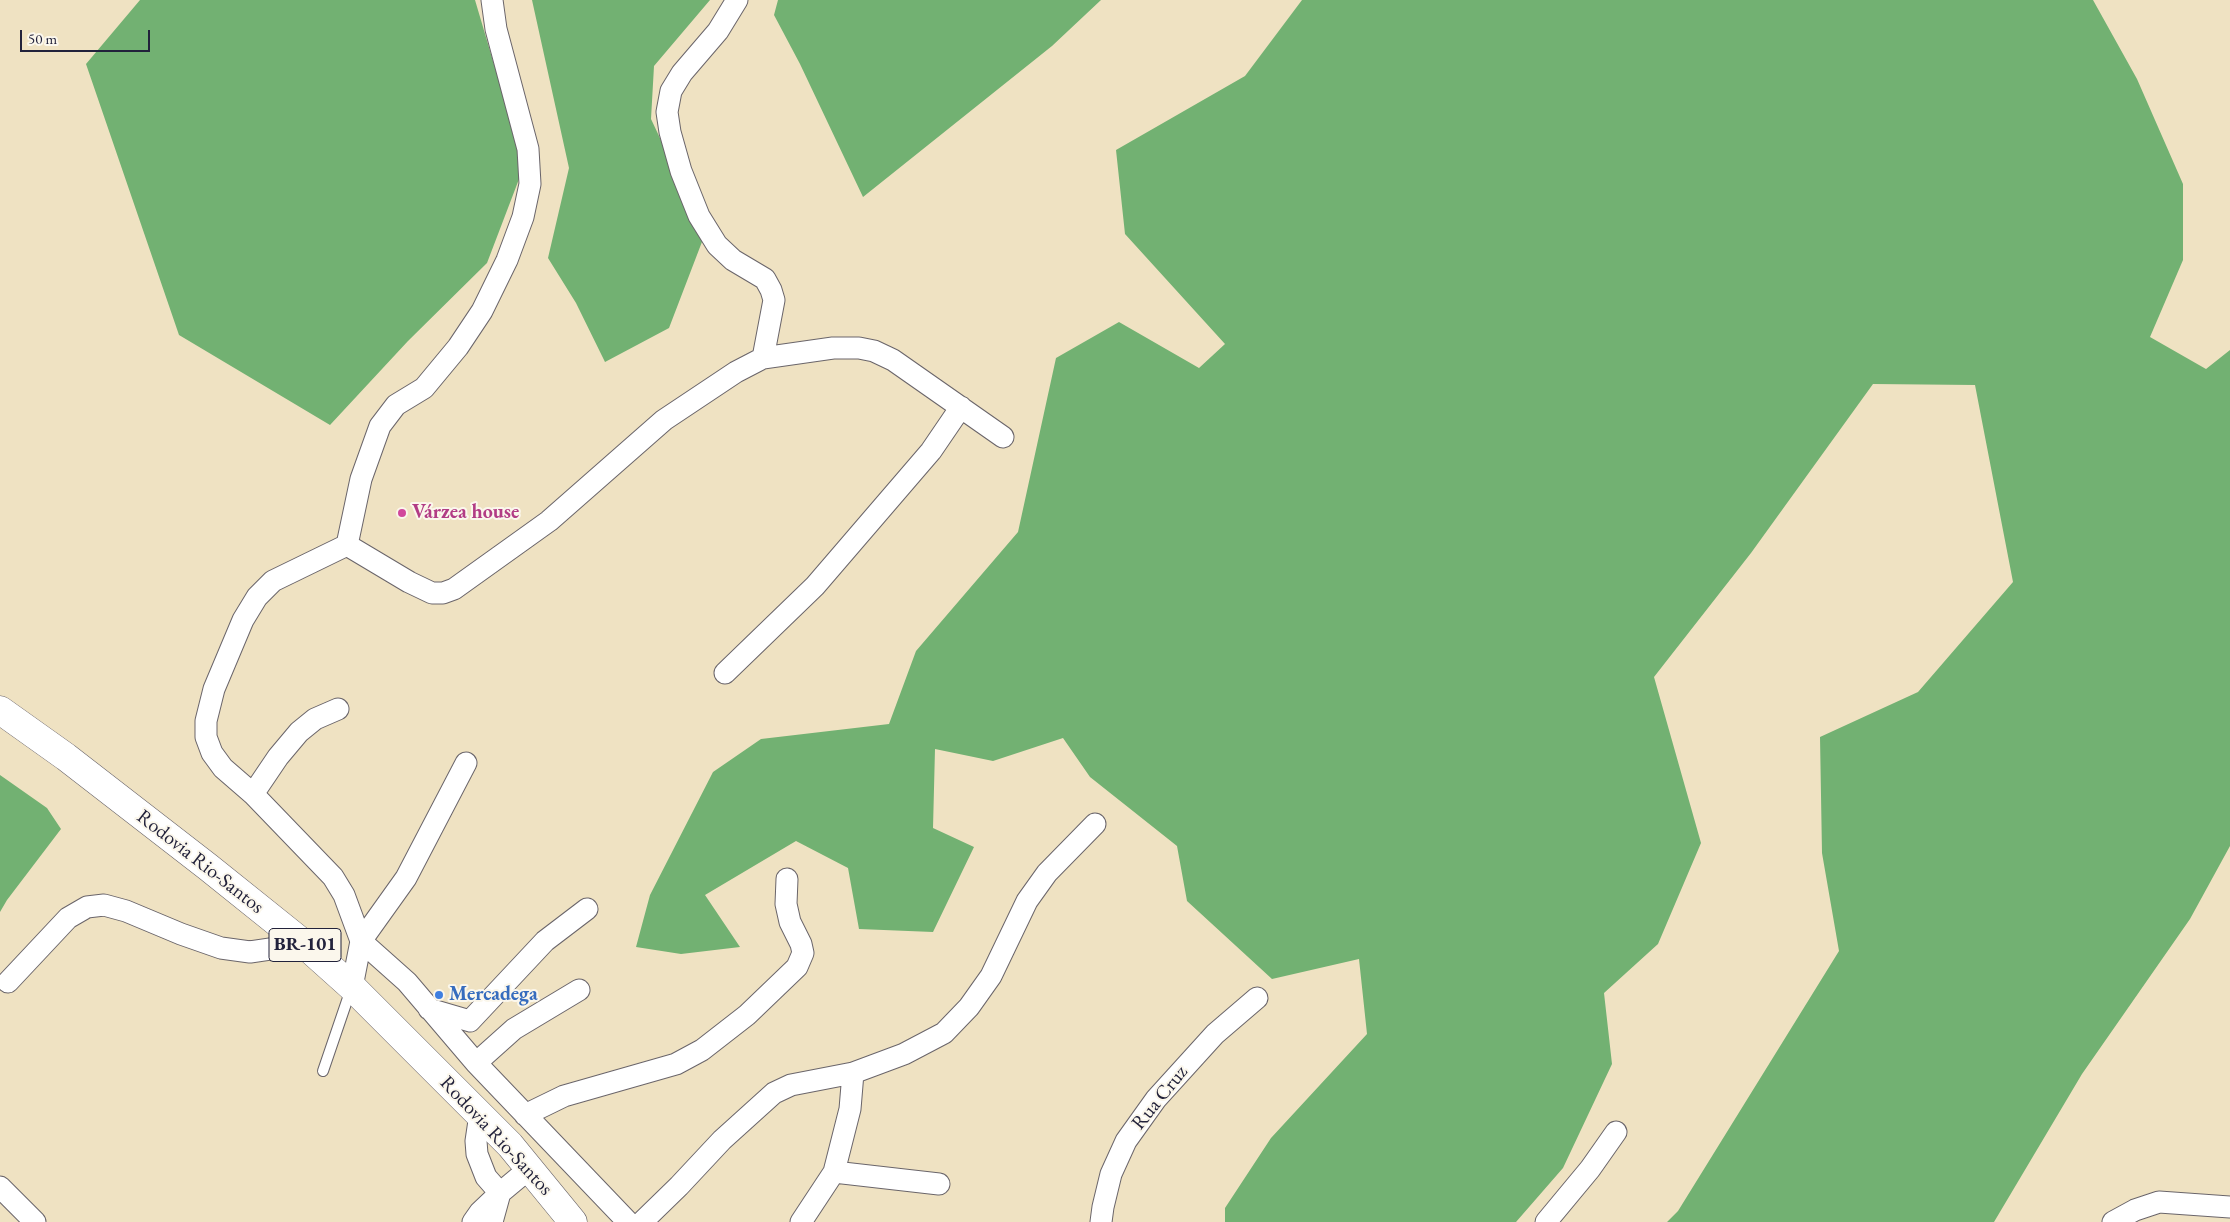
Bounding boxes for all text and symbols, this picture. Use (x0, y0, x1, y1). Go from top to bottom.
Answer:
scale bar (22, 20, 152, 52)
text: 50 m (28, 29, 57, 48)
place label: Várzea house (412, 501, 519, 525)
marker: Várzea house (396, 507, 408, 519)
street label: Rodovia Rio-Santos (132, 805, 268, 919)
road number: BR-101 (269, 928, 341, 962)
place label: Mercadega (449, 983, 538, 1007)
marker: Mercadega (433, 989, 445, 1001)
street label: Rua Cruz (1127, 1061, 1193, 1135)
street label: Rodovia Rio-Santos (435, 1071, 557, 1201)

